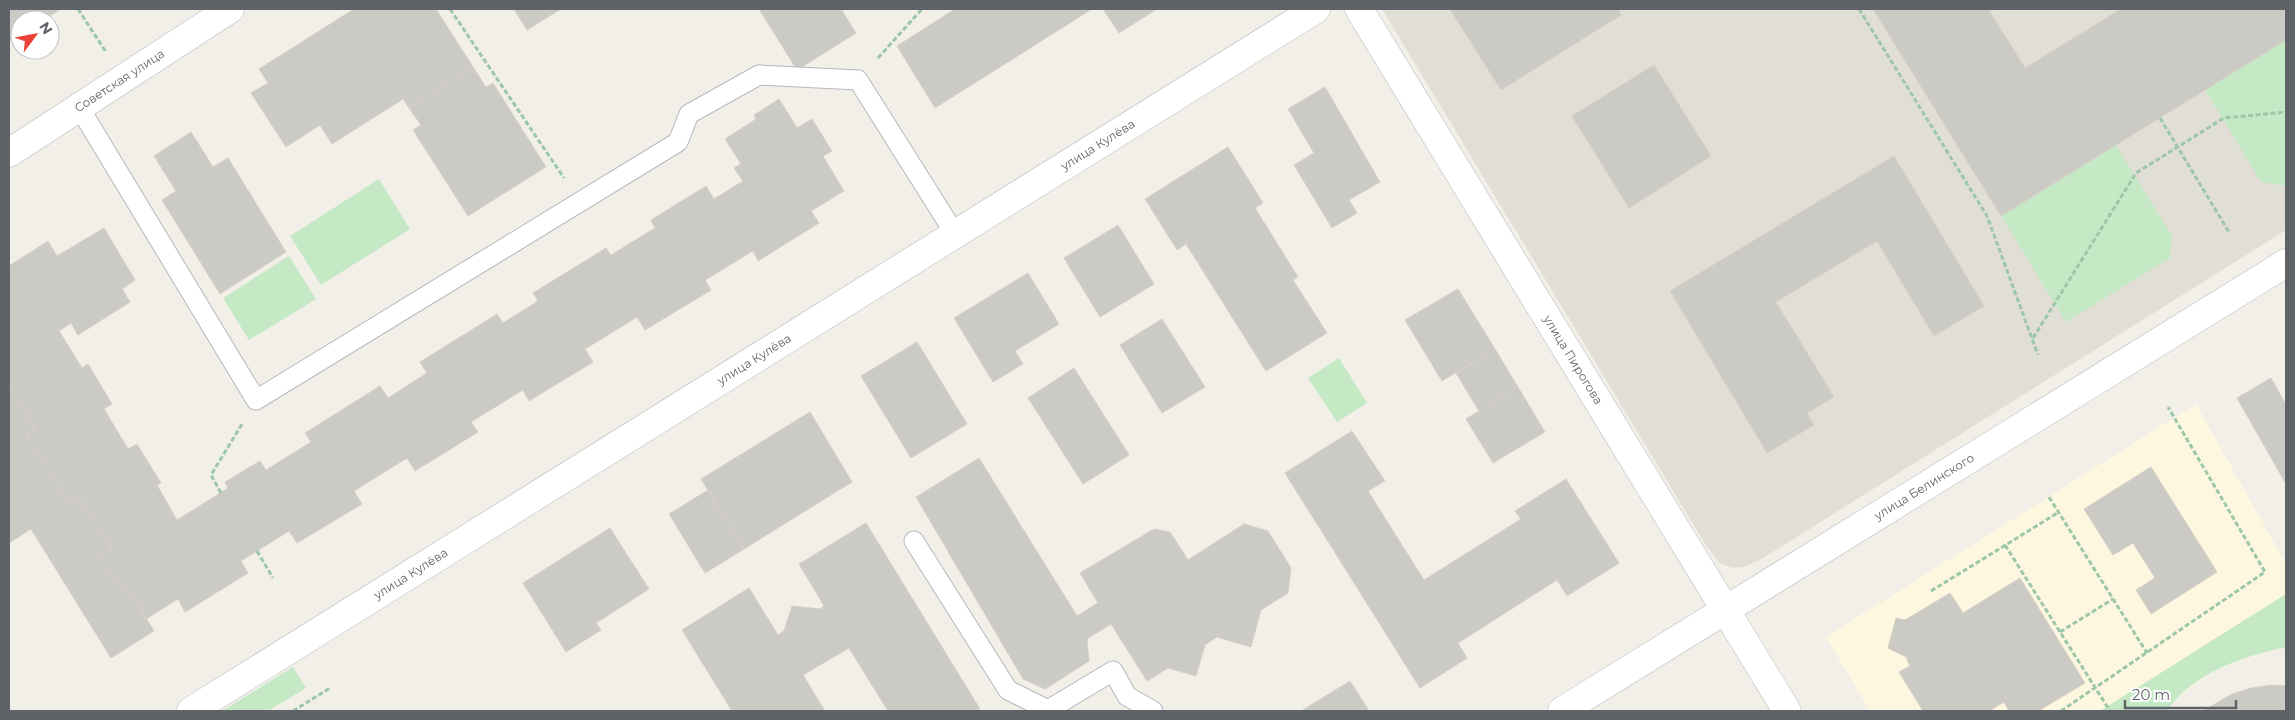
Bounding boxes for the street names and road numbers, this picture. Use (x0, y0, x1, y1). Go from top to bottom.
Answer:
street label: Советская улица (72, 46, 167, 115)
street label: улица Кулёва (1057, 116, 1137, 174)
street label: улица Пирогова (1540, 311, 1606, 407)
street label: улица Кулёва (713, 330, 794, 388)
street label: улица Белинского (1870, 450, 1977, 524)
street label: улица Кулёва (370, 545, 450, 603)

